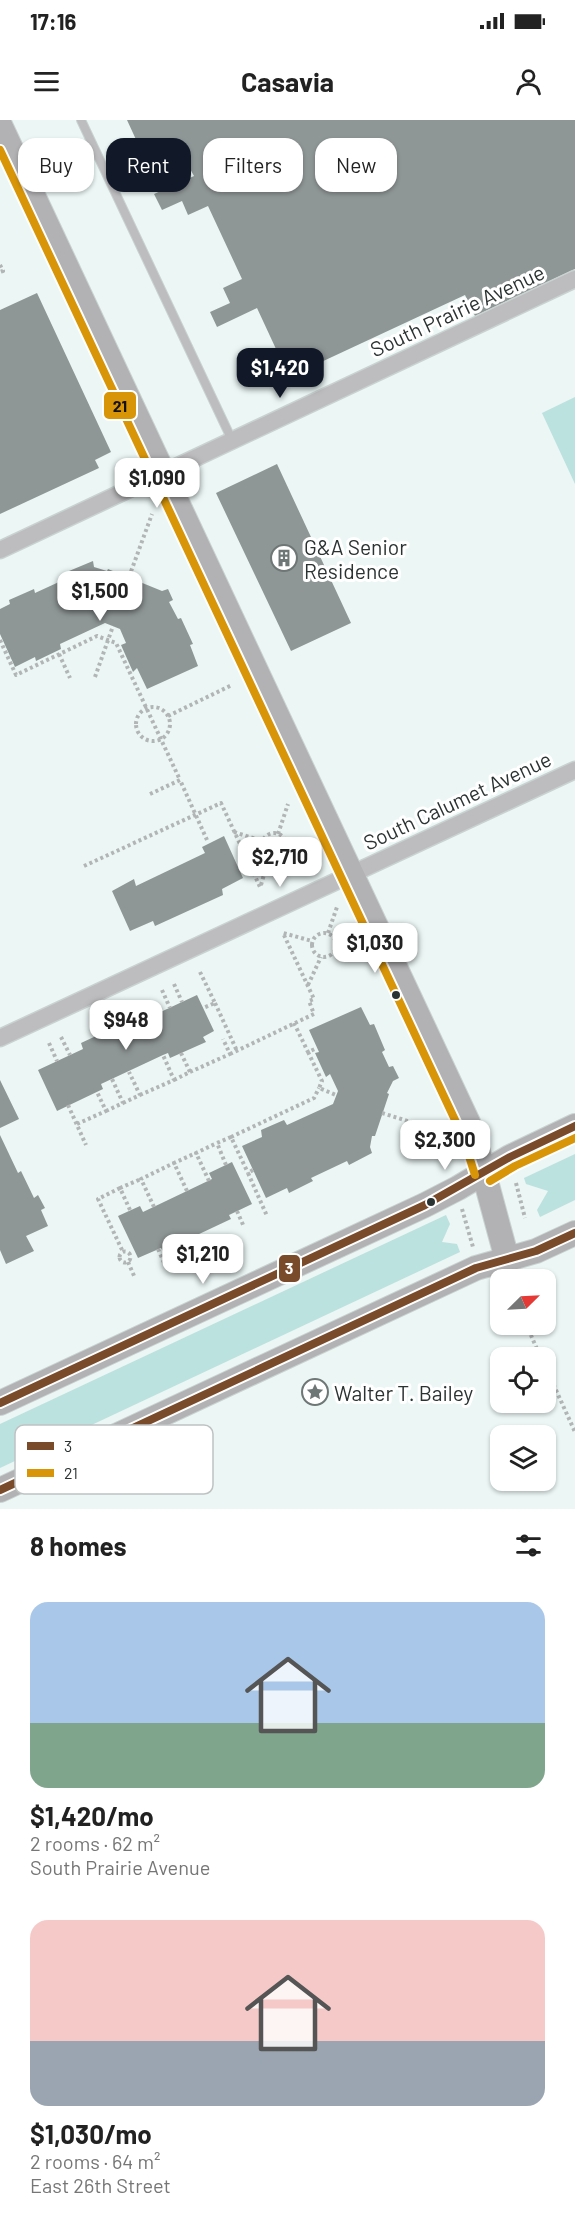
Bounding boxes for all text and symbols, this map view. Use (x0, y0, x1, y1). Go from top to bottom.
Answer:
text: 17:16 (30, 8, 76, 34)
icon: menu (30, 65, 63, 98)
text: Casavia (241, 65, 334, 97)
icon: person (512, 65, 545, 98)
chip: Buy (18, 138, 94, 192)
chip: Rent (106, 138, 191, 192)
chip: Filters (203, 138, 303, 192)
chip: New (315, 138, 397, 192)
street label: South Prairie Avenue (366, 259, 548, 361)
pin: $1,420 (231, 348, 329, 399)
text: $1,420 (251, 355, 309, 379)
line badge: 21 (103, 391, 137, 420)
text: 21 (113, 396, 127, 415)
pin: $1,090 (108, 458, 206, 509)
text: $1,090 (129, 465, 185, 489)
place label: G&A Senior Residence (304, 534, 407, 583)
building icon: G&A Senior Residence (269, 543, 299, 573)
pin: $1,500 (51, 571, 149, 622)
text: $1,500 (71, 578, 129, 602)
street label: South Calumet Avenue (359, 745, 555, 855)
pin: $2,710 (231, 837, 329, 888)
text: $2,710 (252, 844, 308, 868)
pin: $1,030 (326, 923, 424, 974)
text: $1,030 (347, 930, 403, 954)
unlabelled marker (390, 989, 402, 1001)
pin: $948 (90, 1000, 162, 1051)
text: $948 (104, 1007, 148, 1031)
pin: $2,300 (396, 1120, 494, 1171)
text: $2,300 (414, 1127, 476, 1151)
unlabelled marker (425, 1196, 437, 1208)
pin: $1,210 (154, 1234, 252, 1285)
text: $1,210 (176, 1241, 230, 1265)
line badge: 3 (278, 1254, 301, 1283)
text: 3 (285, 1258, 293, 1277)
north arrow (490, 1269, 556, 1335)
map controls (490, 1269, 556, 1491)
button: locate (490, 1347, 556, 1413)
place icon: Walter T. Bailey (300, 1377, 330, 1407)
place label: Walter T. Bailey (334, 1380, 474, 1405)
legend (15, 1425, 213, 1494)
button: layers (490, 1425, 556, 1491)
text: 3 (64, 1436, 72, 1455)
text: 21 (64, 1463, 78, 1482)
icon: filters (512, 1529, 545, 1562)
text: 8 homes (30, 1530, 127, 1561)
icon: home (234, 1641, 342, 1749)
text: $1,420/mo (30, 1800, 154, 1831)
text: 2 rooms · 62 m² (30, 1831, 160, 1855)
text: South Prairie Avenue (30, 1855, 210, 1879)
icon: home (234, 1959, 342, 2067)
text: $1,030/mo (30, 2118, 152, 2149)
text: 2 rooms · 64 m² (30, 2149, 160, 2173)
text: East 26th Street (30, 2173, 171, 2197)

